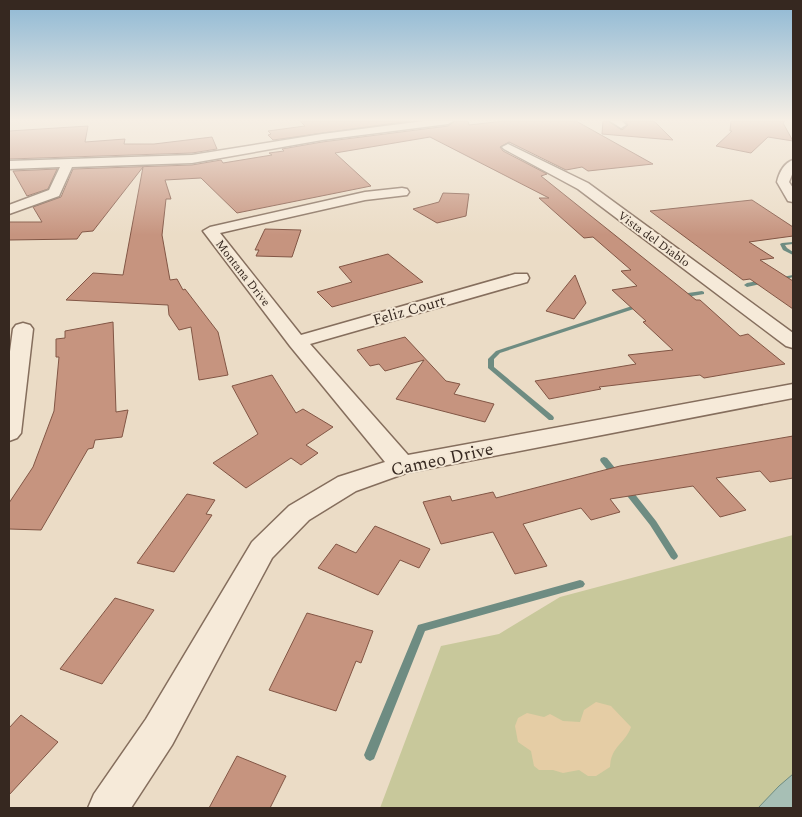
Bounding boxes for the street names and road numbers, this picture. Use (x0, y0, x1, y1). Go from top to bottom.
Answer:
street label: Vista del Diablo (614, 207, 694, 272)
street label: Montana Drive (210, 236, 275, 311)
street label: Feliz Court (370, 289, 448, 332)
street label: Cameo Drive (388, 435, 496, 484)

